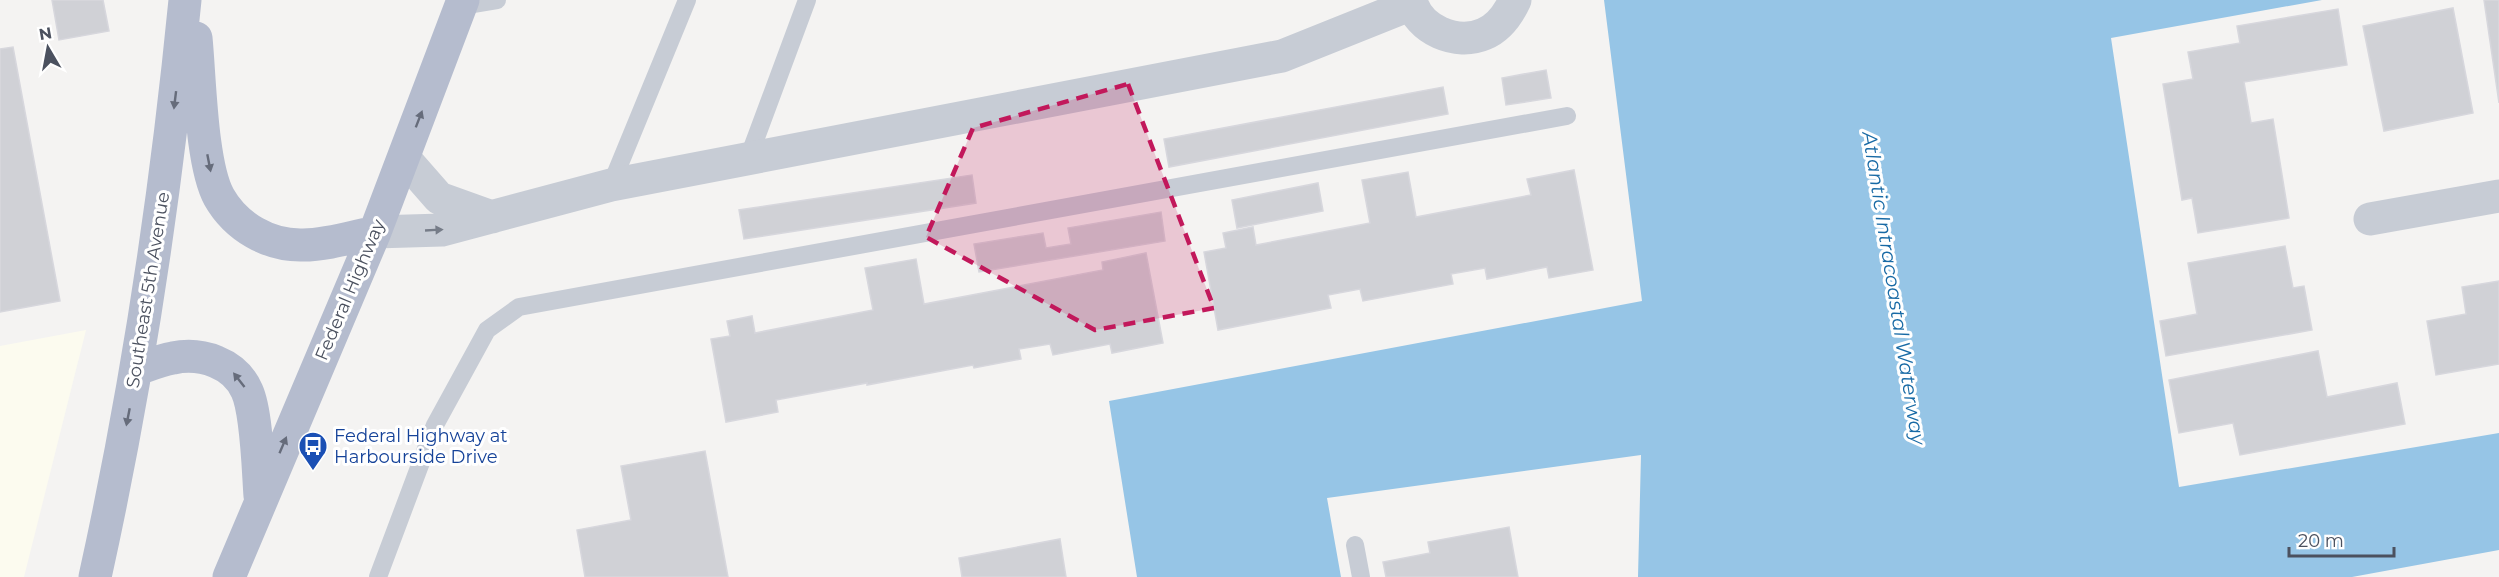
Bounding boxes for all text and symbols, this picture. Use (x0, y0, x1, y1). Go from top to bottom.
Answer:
north arrow (18, 18, 78, 78)
text: N (37, 23, 54, 44)
one-way arrow (170, 91, 180, 110)
one-way arrow (414, 109, 424, 127)
water label: Atlantic Intracoastal Waterway (1857, 129, 1931, 447)
one-way arrow (205, 153, 214, 172)
street label: Southeast 5th Avenue (122, 190, 174, 390)
street label: Federal Highway (310, 216, 390, 364)
one-way arrow (424, 225, 443, 234)
one-way arrow (233, 372, 246, 388)
one-way arrow (123, 408, 132, 427)
place label: Federal Highway at Harbourside Drive (334, 425, 508, 468)
bus stop icon: Federal Highway at Harbourside Drive (297, 430, 329, 472)
one-way arrow (278, 436, 288, 454)
scale bar (2289, 520, 2394, 558)
text: 20 m (2298, 530, 2344, 552)

